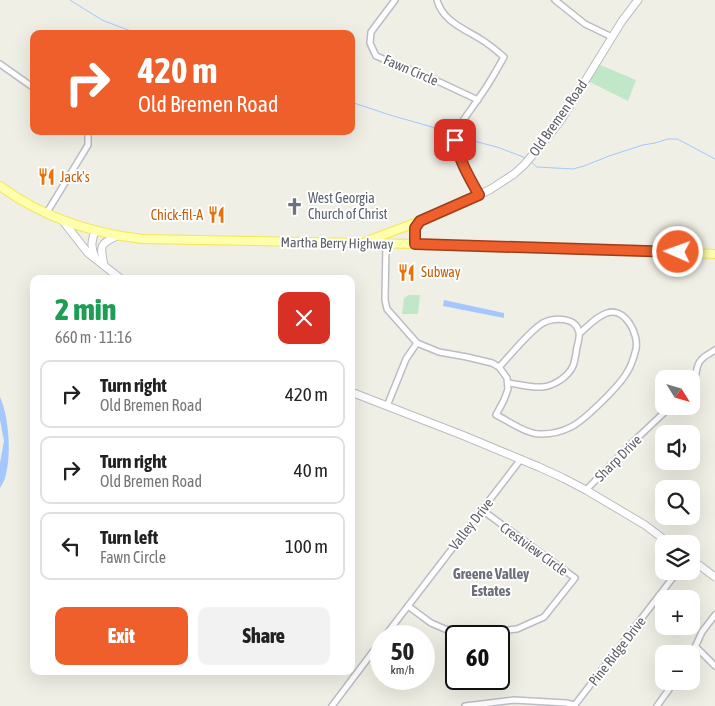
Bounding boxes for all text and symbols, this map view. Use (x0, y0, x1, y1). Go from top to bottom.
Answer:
icon: right (55, 50, 120, 115)
text: 420 m (138, 50, 217, 90)
street label: Fawn Circle (381, 51, 441, 89)
street label: Old Bremen Road (526, 77, 590, 159)
text: Old Bremen Road (138, 91, 278, 117)
pin (434, 119, 476, 161)
icon: arrive (441, 126, 469, 154)
restaurant icon: Jack's (36, 167, 56, 187)
place label: Jack's (60, 169, 90, 185)
place label: West Georgia Church of Christ (308, 190, 388, 222)
church icon: West Georgia Church of Christ (284, 196, 304, 216)
restaurant icon: Chick-fil-A (207, 205, 227, 225)
place label: Chick-fil-A (151, 207, 203, 223)
position arrow (651, 225, 703, 277)
street label: Martha Berry Highway (281, 234, 394, 252)
restaurant icon: Subway (397, 262, 417, 282)
place label: Subway (421, 264, 461, 280)
text: 2 min (55, 292, 116, 326)
button: close (278, 292, 330, 344)
text: 660 m · 11:16 (55, 328, 132, 346)
north arrow (655, 370, 700, 415)
map controls (655, 370, 700, 690)
text: Turn right (100, 374, 167, 396)
icon: right (57, 380, 85, 408)
text: 420 m (285, 383, 328, 405)
text: Old Bremen Road (100, 396, 202, 414)
button: sound (655, 425, 700, 470)
street label: Sharp Drive (591, 431, 645, 485)
text: Turn right (100, 450, 167, 472)
icon: right (57, 456, 85, 484)
text: 40 m (294, 459, 328, 481)
text: Old Bremen Road (100, 472, 202, 490)
button: search (655, 480, 700, 525)
street label: Valley Drive (446, 495, 496, 553)
street label: Crestview Circle (497, 519, 571, 579)
text: Turn left (100, 526, 158, 548)
icon: left (57, 532, 85, 560)
text: 100 m (285, 535, 328, 557)
button: layers (655, 535, 700, 580)
text: Fawn Circle (100, 548, 166, 566)
district label: Greene Valley Estates (453, 565, 530, 599)
button: + (655, 590, 700, 635)
button: Exit (55, 607, 188, 665)
button: Share (198, 607, 330, 665)
street label: Pine Ridge Drive (585, 613, 649, 689)
speed limit sign: 60 (445, 625, 510, 690)
text: 50 (391, 637, 414, 665)
button: − (655, 645, 700, 690)
text: km/h (391, 663, 414, 677)

